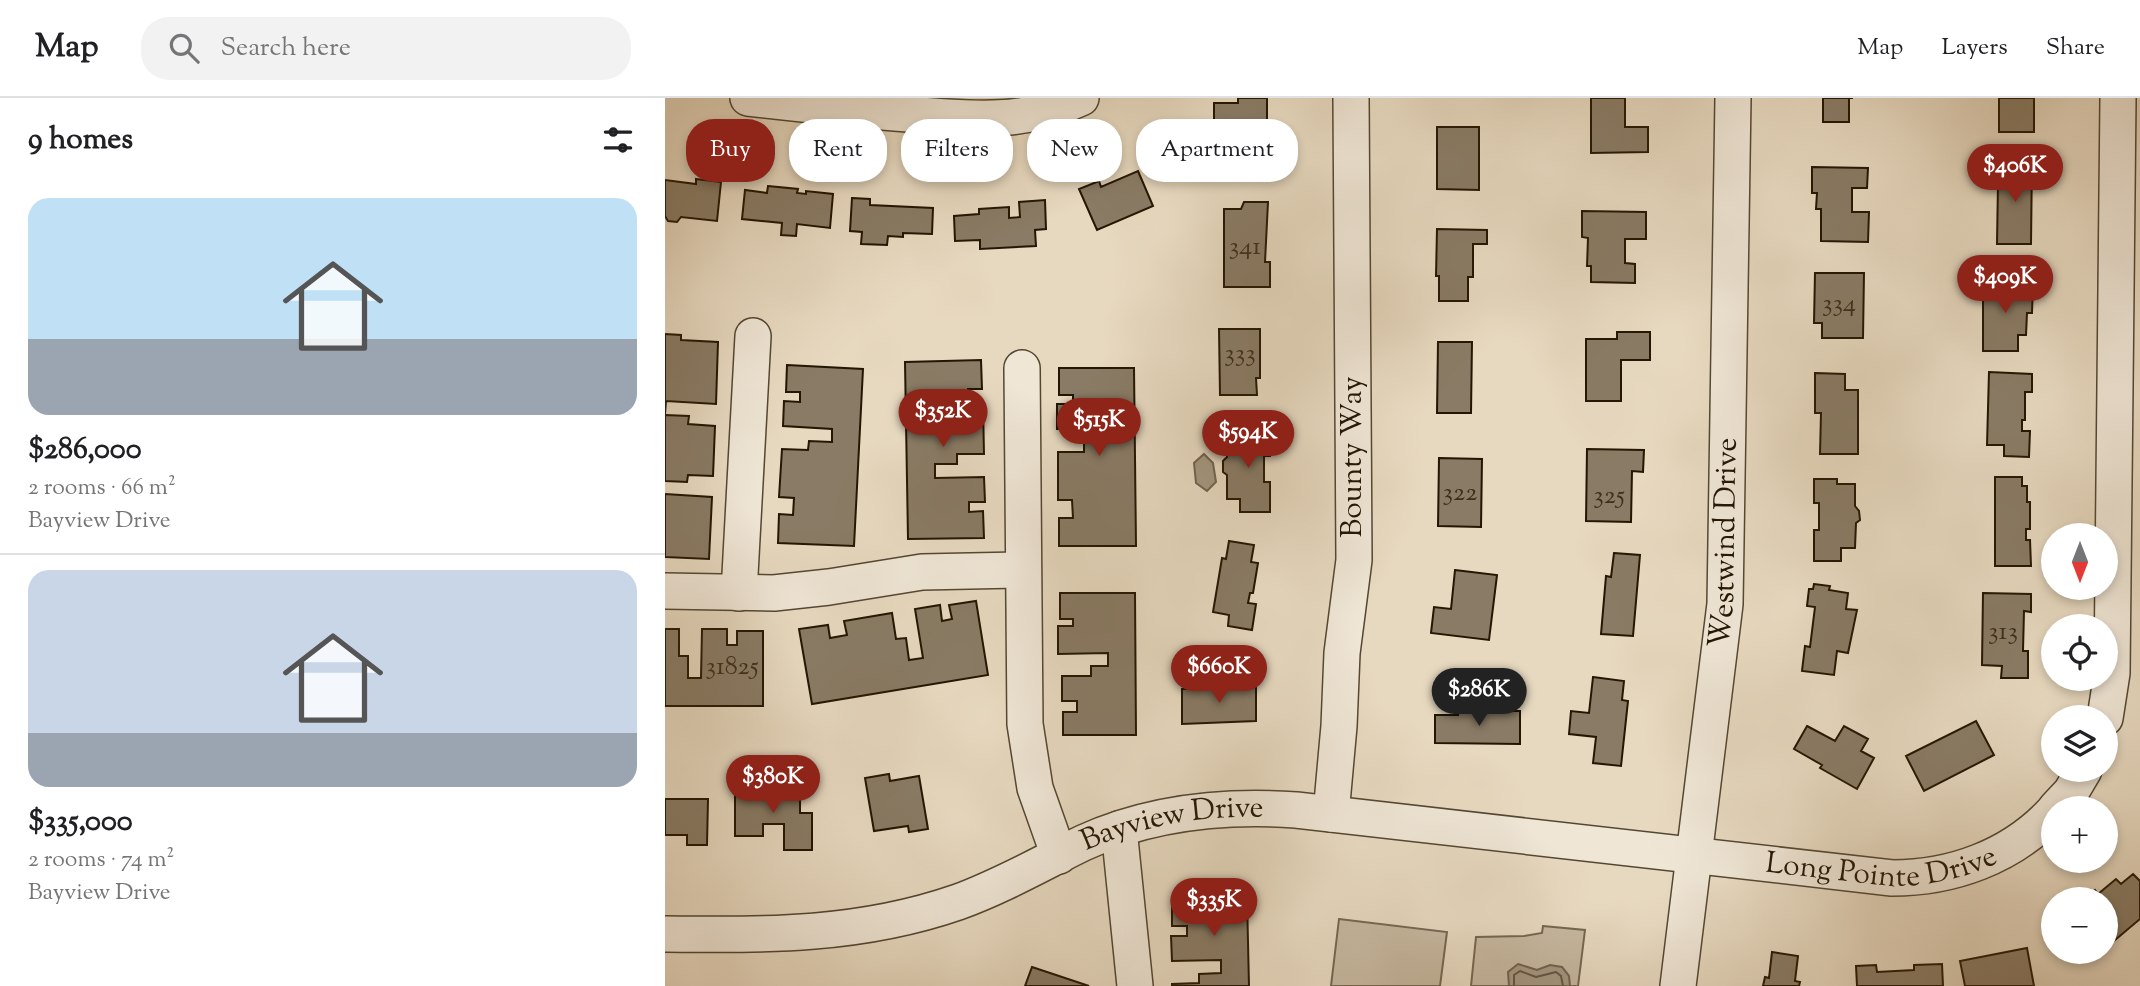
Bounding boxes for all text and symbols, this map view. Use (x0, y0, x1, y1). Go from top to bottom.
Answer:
search box (141, 17, 631, 80)
text: Map (35, 24, 99, 72)
icon: search (165, 29, 203, 67)
text: Search here (221, 30, 351, 67)
text: Map (1857, 31, 1903, 65)
text: Layers (1941, 31, 2008, 65)
text: Share (2046, 31, 2105, 65)
text: 9 homes (28, 119, 133, 162)
chip: Buy (686, 119, 775, 182)
chip: Rent (789, 119, 887, 182)
chip: Filters (901, 119, 1013, 182)
chip: New (1027, 119, 1122, 182)
chip: Apartment (1136, 119, 1298, 182)
icon: filters (599, 121, 637, 159)
pin: $406K (1966, 144, 2064, 204)
text: $406K (1983, 150, 2047, 183)
house number: 341 (1229, 229, 1261, 266)
icon: home (270, 243, 396, 369)
pin: $409K (1956, 256, 2054, 315)
text: $409K (1973, 261, 2037, 294)
house number: 334 (1822, 286, 1856, 323)
house number: 333 (1224, 336, 1256, 373)
street label: Bounty Way (1332, 376, 1375, 538)
pin: $352K (894, 390, 992, 449)
text: $352K (915, 395, 971, 428)
pin: $515K (1050, 398, 1148, 458)
text: $515K (1073, 404, 1125, 437)
pin: $594K (1199, 410, 1297, 470)
text: $594K (1218, 416, 1278, 449)
text: $286,000 (28, 429, 142, 472)
street label: Westwind Drive (1698, 437, 1749, 650)
text: 2 rooms · 66 m² (28, 472, 176, 505)
house number: 322 (1443, 475, 1477, 512)
house number: 325 (1593, 478, 1625, 515)
text: Bayview Drive (28, 505, 171, 538)
north arrow (2041, 523, 2117, 600)
map controls (2041, 523, 2118, 964)
house number: 313 (1988, 614, 2018, 651)
button: locate (2041, 614, 2118, 691)
icon: home (270, 615, 396, 741)
pin: $660K (1170, 646, 1268, 705)
house number: 31825 (705, 649, 759, 686)
text: $660K (1187, 651, 1251, 684)
pin: $286K (1430, 668, 1528, 728)
text: $286K (1448, 674, 1510, 707)
button: layers (2041, 705, 2118, 782)
pin: $380K (724, 756, 822, 815)
text: $380K (742, 761, 804, 794)
street label: Bayview Drive (1074, 787, 1264, 863)
button: + (2041, 796, 2118, 873)
text: $335,000 (28, 801, 133, 844)
street label: Long Pointe Drive (1763, 835, 2004, 900)
text: 2 rooms · 74 m² (28, 844, 174, 877)
text: Bayview Drive (28, 877, 171, 910)
pin: $335K (1165, 878, 1263, 938)
text: $335K (1186, 884, 1242, 917)
button: − (2041, 887, 2118, 964)

